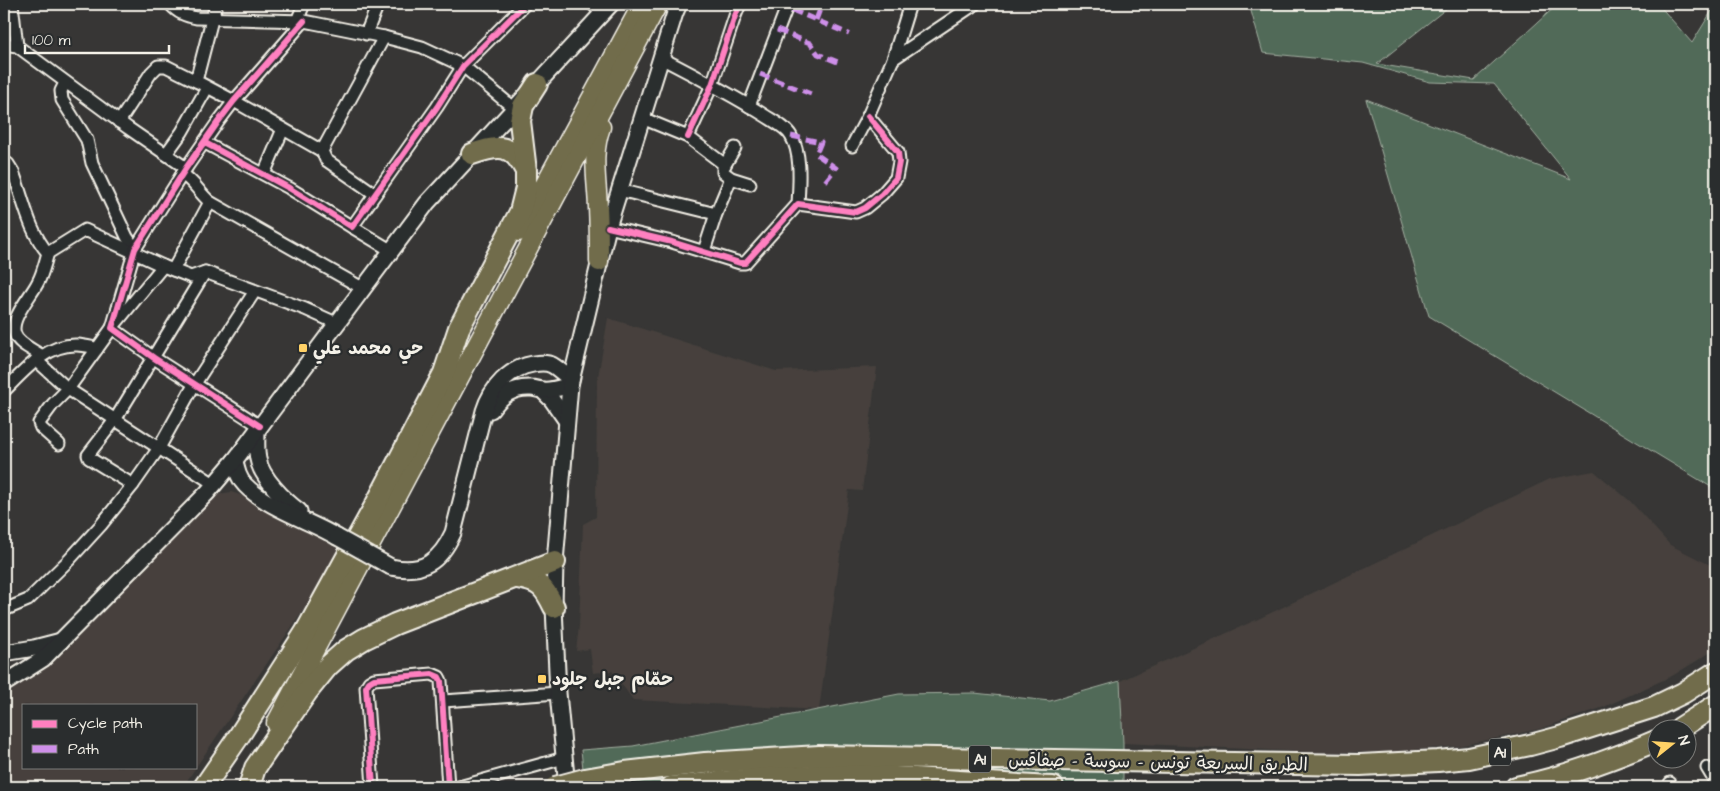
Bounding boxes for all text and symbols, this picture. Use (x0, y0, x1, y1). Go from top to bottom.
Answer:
scale bar (25, 22, 169, 54)
text: 100 m (32, 30, 71, 51)
place label: حي محمد علي (313, 336, 423, 364)
marker: حي محمد علي (297, 342, 309, 354)
place label: حمّام جبل جلود (552, 667, 673, 693)
marker: حمّام جبل جلود (536, 673, 548, 685)
legend (22, 704, 198, 768)
text: Cycle path (68, 713, 143, 735)
north arrow (1648, 718, 1698, 768)
text: N (1673, 733, 1694, 748)
text: Path (68, 739, 99, 760)
road number: A1 (1489, 739, 1511, 766)
road number: A1 (969, 746, 991, 772)
street label: الطريق السريعة تونس - سوسة - صفاقس (1008, 747, 1308, 778)

